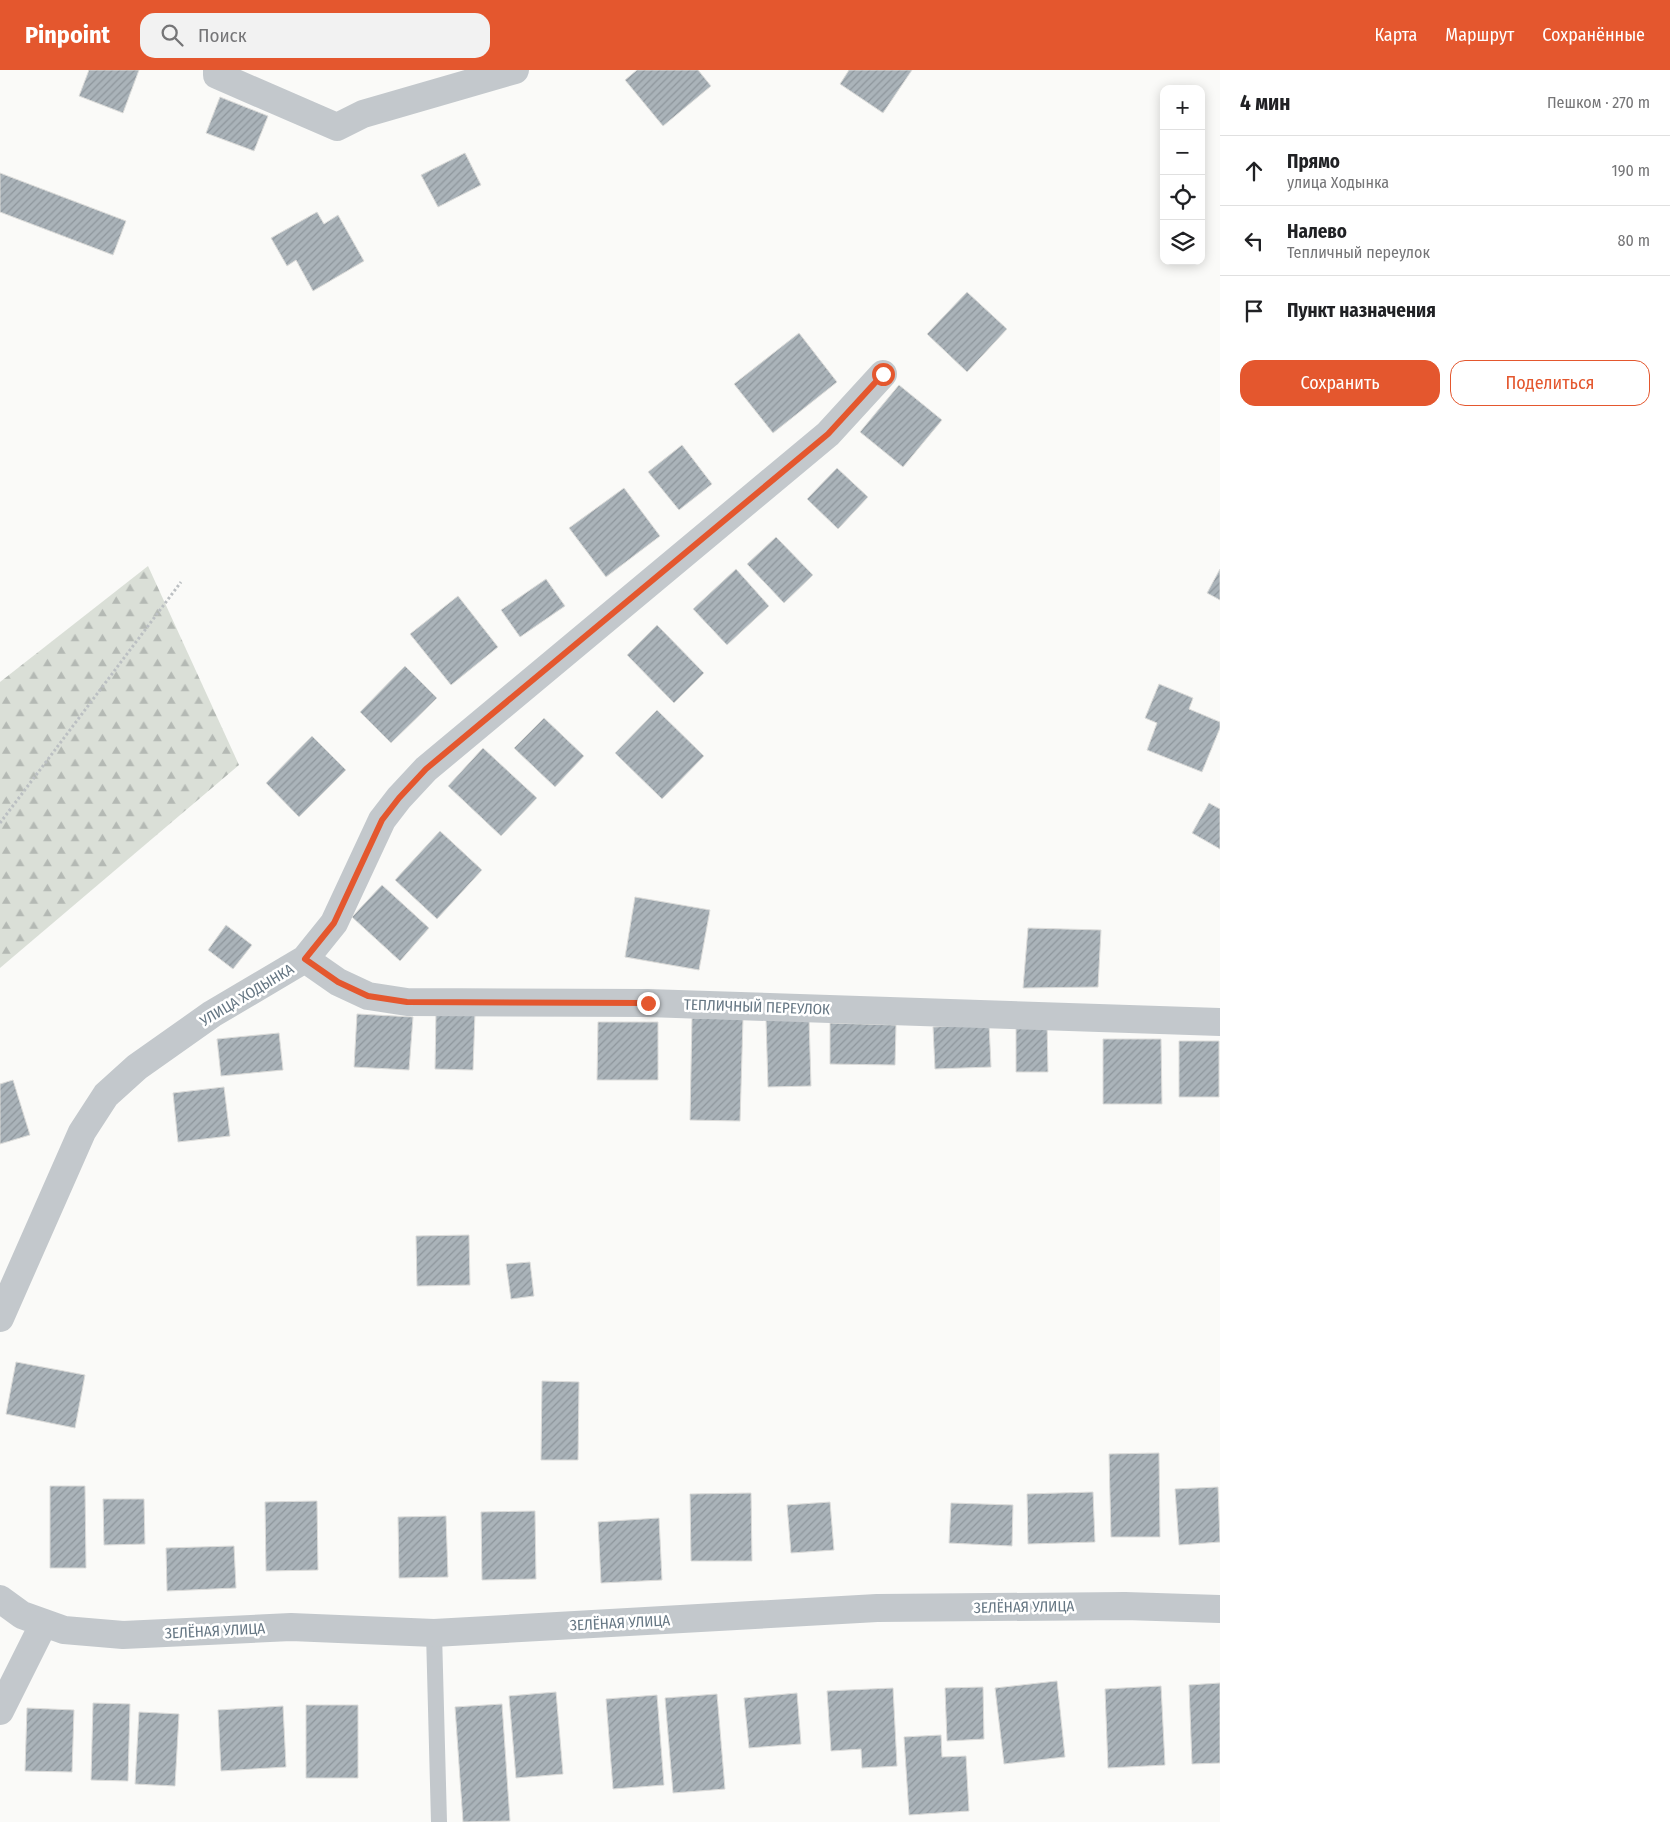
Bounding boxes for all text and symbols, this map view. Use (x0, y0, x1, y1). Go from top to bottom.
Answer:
search box (140, 13, 490, 58)
text: Pinpoint (25, 21, 110, 49)
icon: search (158, 21, 186, 49)
text: Поиск (198, 24, 247, 47)
text: Карта (1374, 24, 1417, 46)
text: Маршрут (1445, 24, 1514, 46)
text: Сохранённые (1542, 24, 1645, 46)
map controls (1160, 85, 1205, 265)
button: + (1160, 85, 1205, 130)
text: 4 мин (1240, 90, 1290, 116)
text: Пешком · 270 m (1547, 93, 1650, 112)
button: − (1160, 130, 1205, 175)
text: Прямо (1287, 150, 1340, 173)
icon: ahead (1240, 157, 1268, 185)
text: 190 m (1612, 161, 1650, 180)
text: улица Ходынка (1287, 173, 1389, 192)
button: locate (1160, 175, 1205, 220)
button: layers (1160, 220, 1205, 265)
text: Налево (1287, 220, 1347, 243)
icon: left (1240, 227, 1268, 255)
text: 80 m (1618, 231, 1650, 250)
text: Тепличный переулок (1287, 243, 1430, 262)
icon: arrive (1240, 297, 1268, 325)
text: Пункт назначения (1287, 299, 1436, 322)
button: Сохранить (1240, 360, 1440, 406)
button: Поделиться (1450, 360, 1650, 406)
route start (872, 363, 895, 386)
street label: УЛИЦА ХОДЫНКА (196, 960, 297, 1031)
route end (637, 992, 660, 1015)
street label: ТЕПЛИЧНЫЙ ПЕРЕУЛОК (684, 995, 830, 1019)
street label: ЗЕЛЁНАЯ УЛИЦА (974, 1597, 1075, 1617)
street label: ЗЕЛЁНАЯ УЛИЦА (569, 1611, 671, 1635)
street label: ЗЕЛЁНАЯ УЛИЦА (164, 1619, 266, 1643)

